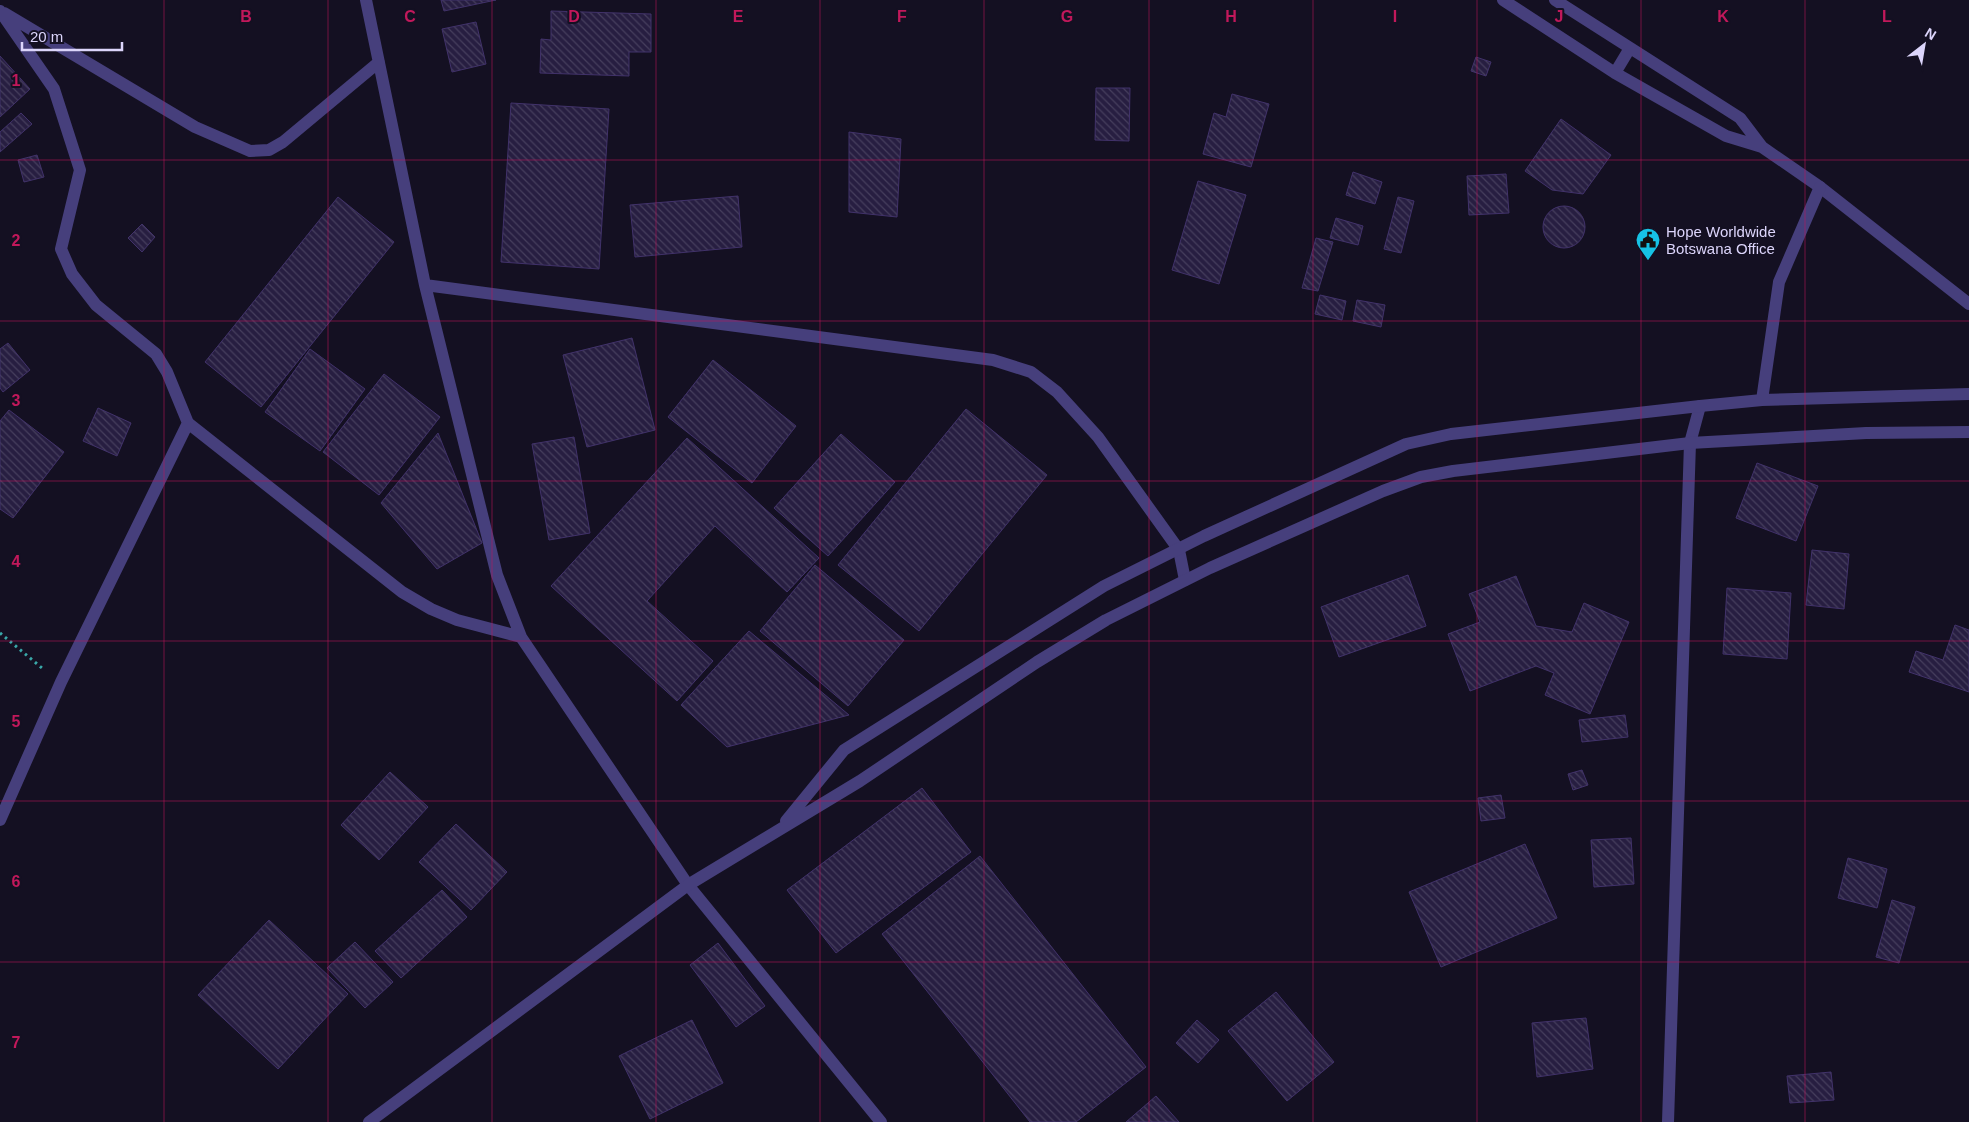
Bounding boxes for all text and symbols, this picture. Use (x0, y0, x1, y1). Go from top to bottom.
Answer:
text: B (240, 8, 252, 25)
text: C (404, 8, 416, 25)
text: D (568, 8, 580, 25)
text: E (733, 8, 744, 25)
text: F (897, 8, 907, 25)
text: G (1061, 8, 1073, 25)
text: H (1225, 8, 1237, 25)
text: I (1393, 8, 1397, 25)
text: J (1555, 8, 1563, 25)
text: K (1717, 8, 1729, 25)
text: L (1882, 8, 1892, 25)
scale bar (22, 20, 122, 52)
north arrow (1899, 20, 1949, 70)
text: N (1922, 24, 1939, 43)
text: 20 m (30, 28, 63, 45)
text: 1 (12, 72, 21, 89)
place label: Hope Worldwide Botswana Office (1666, 223, 1776, 257)
public building icon: Hope Worldwide Botswana Office (1635, 227, 1661, 261)
text: 2 (12, 232, 21, 249)
text: 3 (12, 392, 21, 409)
text: 4 (12, 553, 21, 570)
text: 5 (12, 713, 21, 730)
text: 6 (12, 873, 21, 890)
text: 7 (12, 1034, 21, 1051)

